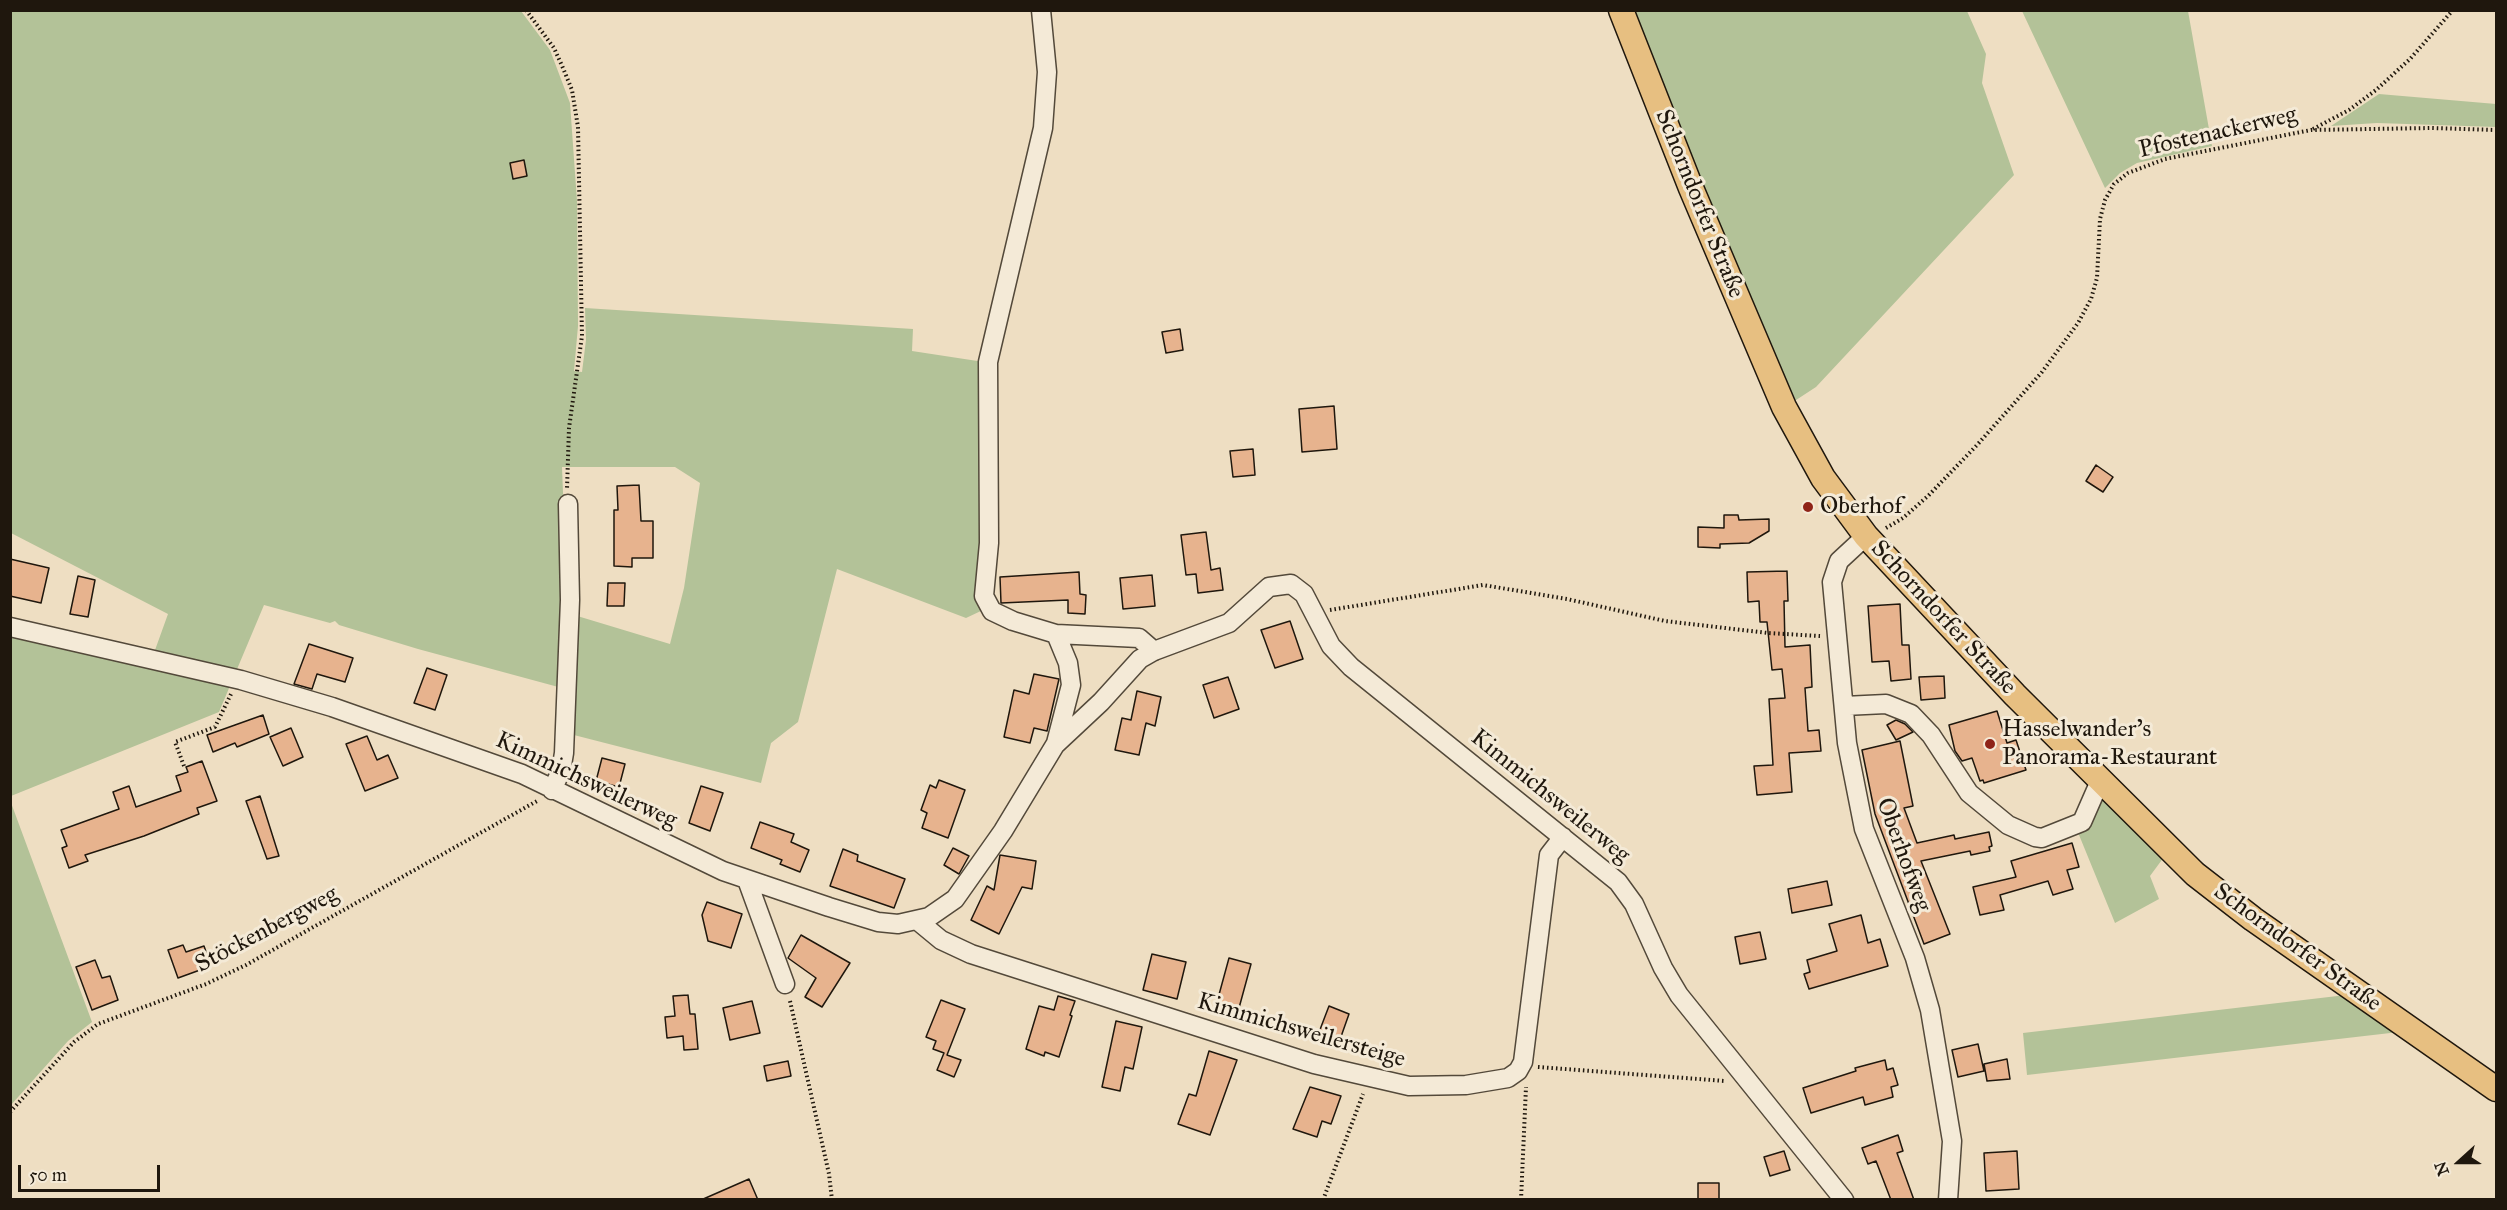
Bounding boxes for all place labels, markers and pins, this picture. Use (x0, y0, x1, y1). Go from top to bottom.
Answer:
place label: Oberhof (1820, 493, 1902, 521)
marker: Oberhof (1801, 500, 1815, 514)
place label: Hasselwander's Panorama-Restaurant (2002, 716, 2217, 772)
marker: Hasselwander's Panorama-Restaurant (1983, 737, 1997, 751)

